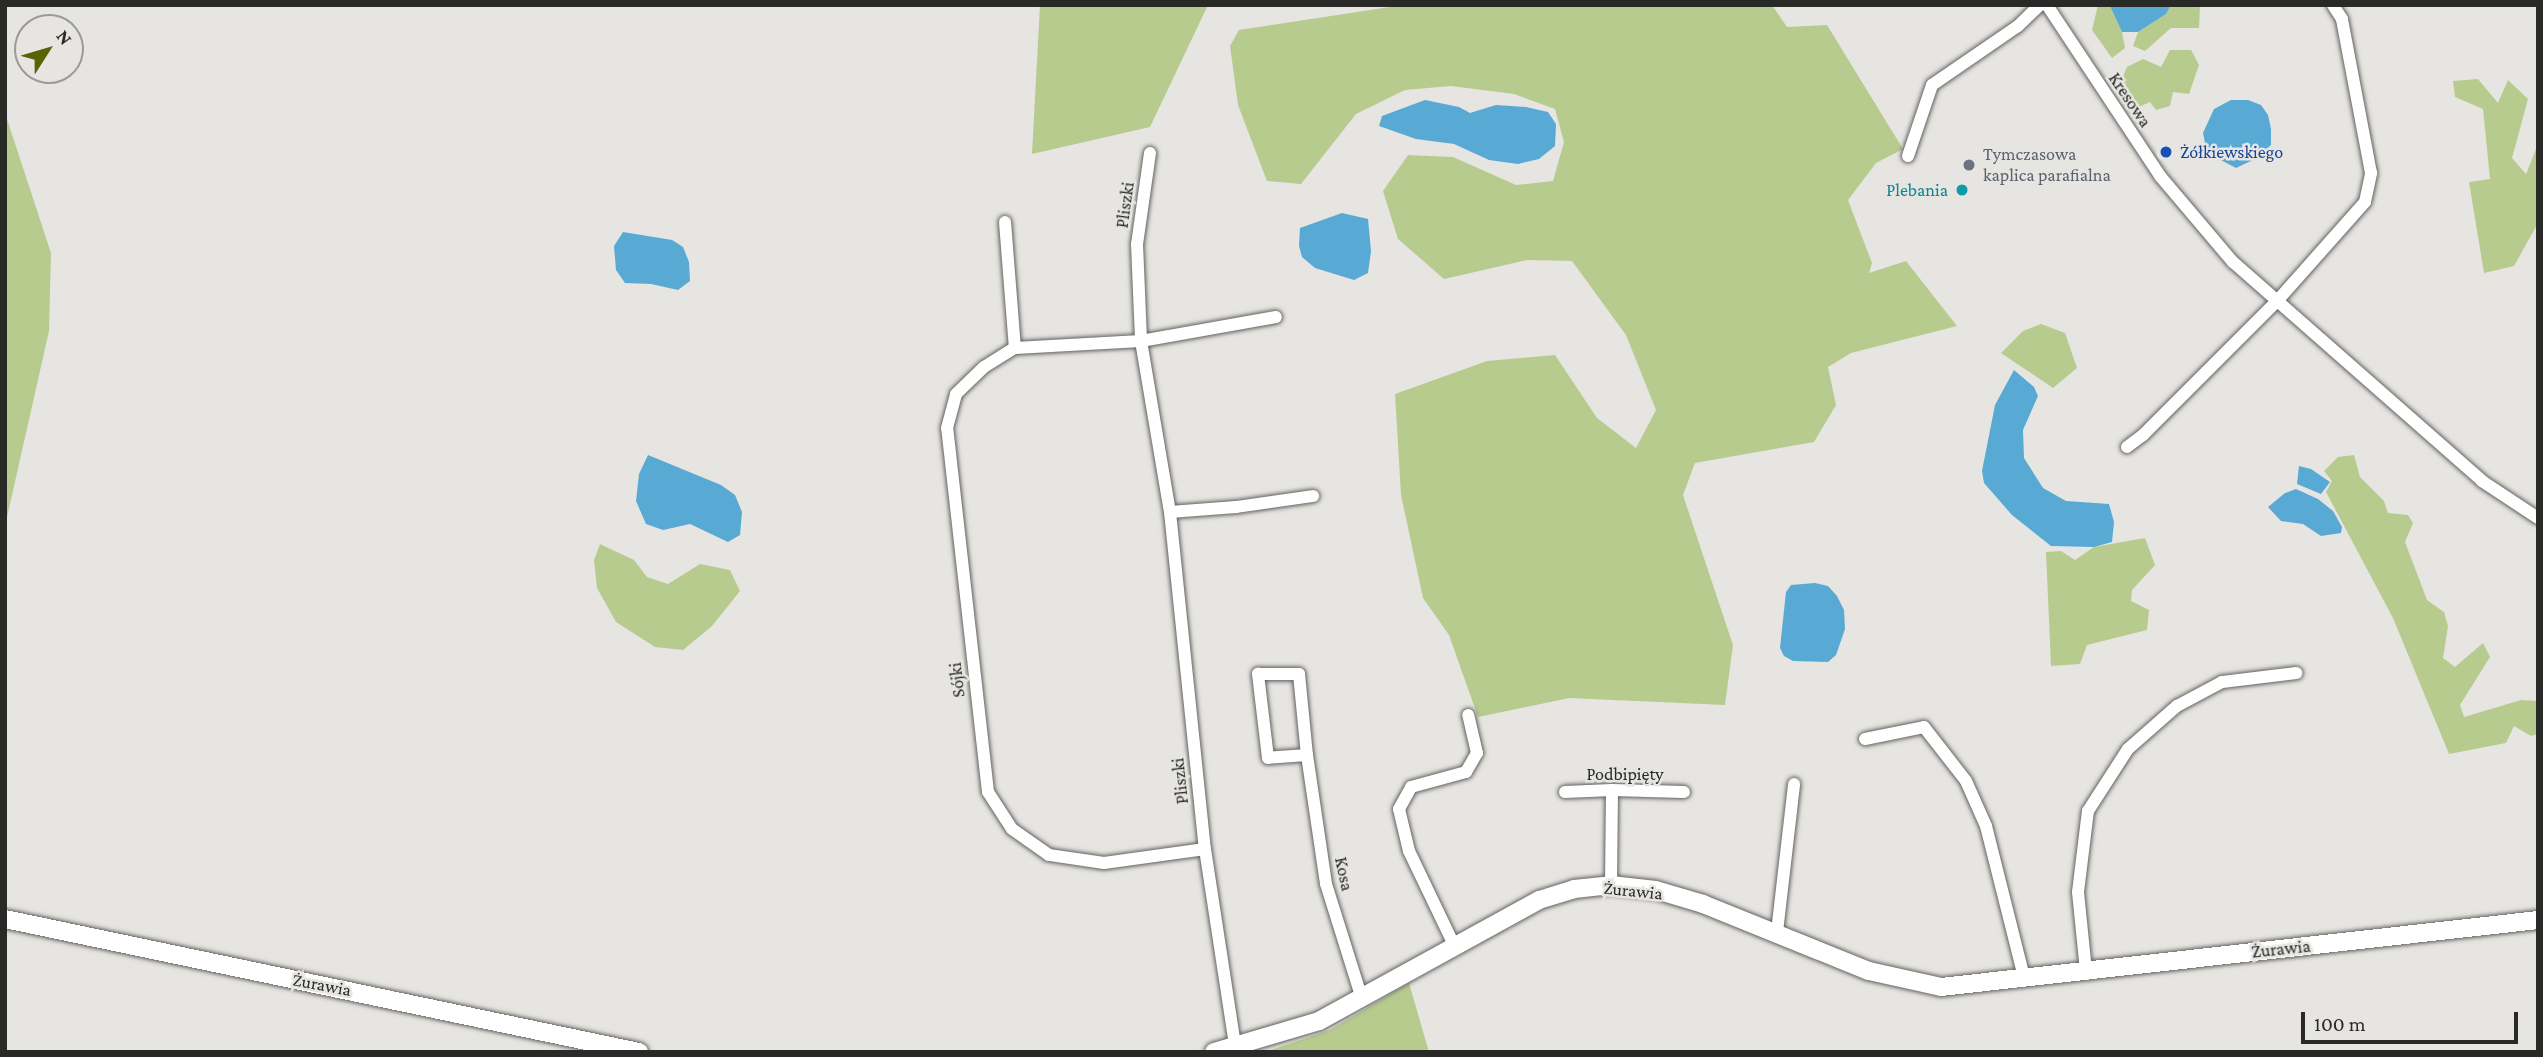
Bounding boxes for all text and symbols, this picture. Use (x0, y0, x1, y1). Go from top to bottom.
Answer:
north arrow (14, 14, 84, 84)
text: N (52, 26, 77, 49)
street label: Kresowa (2104, 68, 2156, 132)
place label: Żółkiewskiego (2180, 141, 2283, 163)
place label: Tymczasowa kaplica parafialna (1983, 144, 2111, 186)
marker: Żółkiewskiego (2158, 144, 2174, 160)
marker: Tymczasowa kaplica parafialna (1961, 157, 1977, 173)
place label: Plebania (1886, 179, 1948, 201)
street label: Pliszki (1111, 180, 1139, 230)
marker: Plebania (1954, 182, 1970, 198)
street label: Sójki (944, 661, 970, 699)
street label: Pliszki (1167, 757, 1193, 805)
street label: Podbipięty (1586, 763, 1664, 785)
street label: Kosa (1330, 855, 1358, 893)
street label: Żurawia (1602, 877, 1664, 905)
street label: Żurawia (2250, 935, 2312, 963)
street label: Żurawia (291, 969, 353, 1001)
scale bar (2305, 998, 2522, 1042)
text: 100 m (2314, 1012, 2366, 1036)

